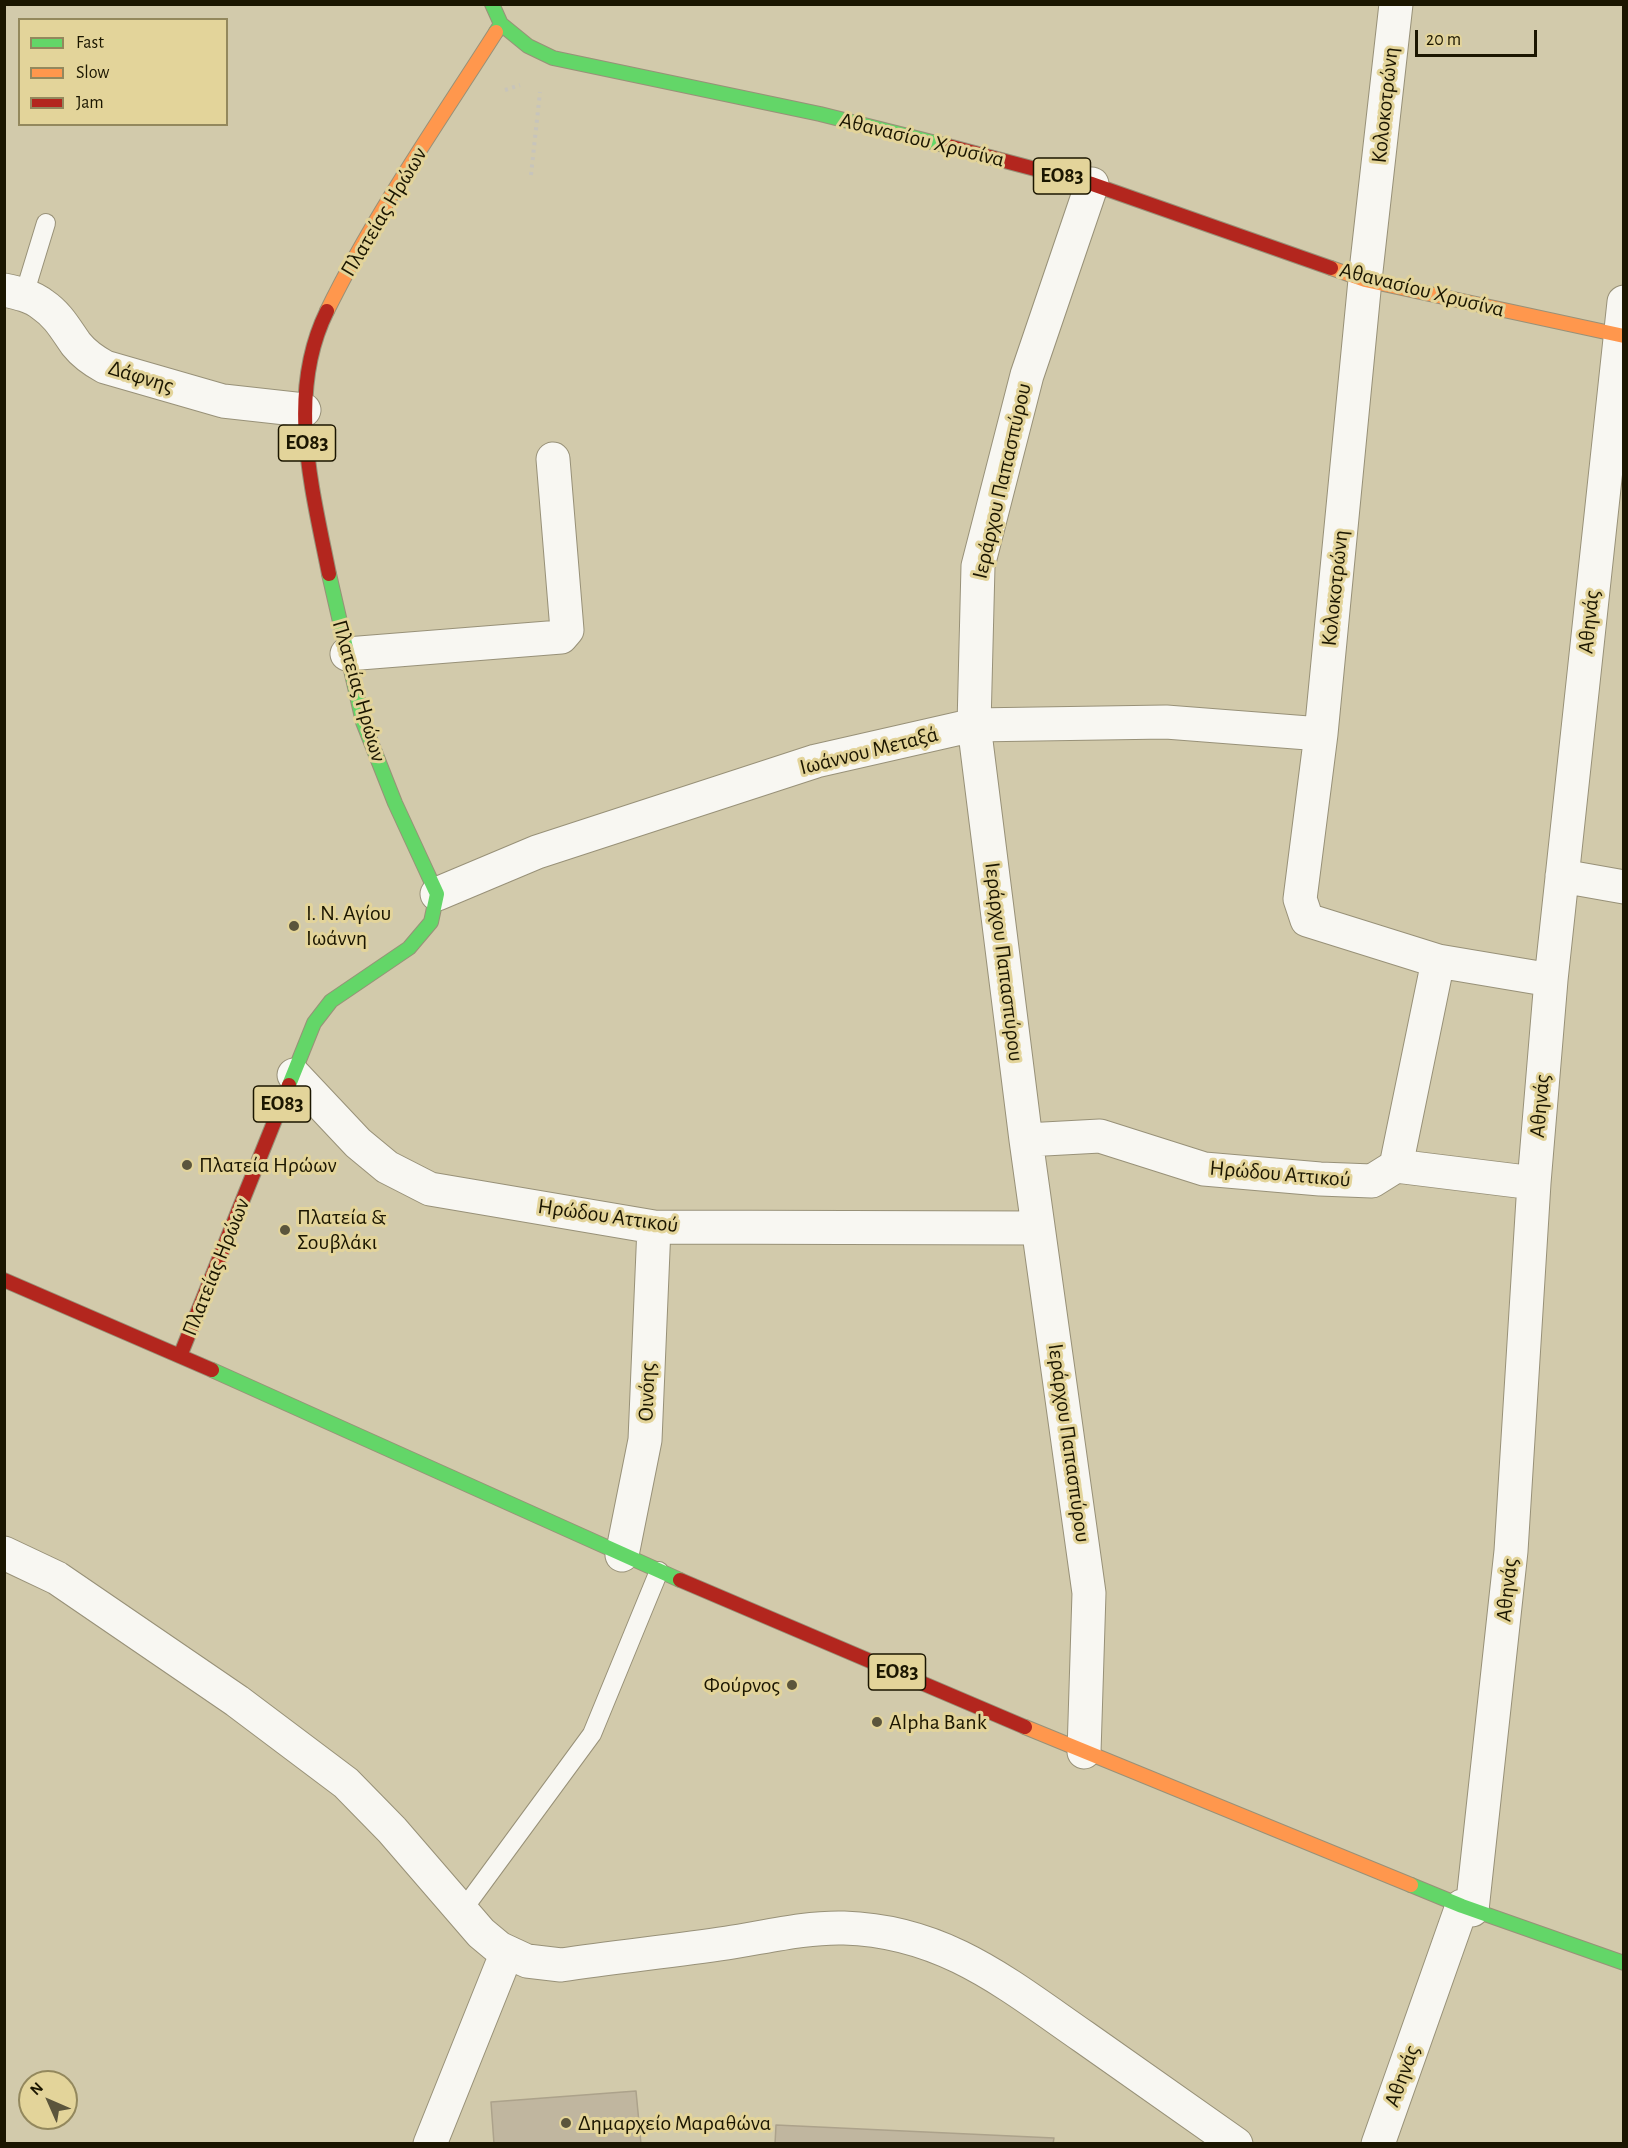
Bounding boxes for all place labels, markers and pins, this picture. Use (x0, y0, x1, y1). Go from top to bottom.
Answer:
place label: Ι. Ν. Αγίου Ιωάννη (306, 900, 391, 951)
marker: Ι. Ν. Αγίου Ιωάννη (287, 919, 301, 933)
place label: Πλατεία Ηρώων (199, 1152, 337, 1178)
marker: Πλατεία Ηρώων (180, 1158, 194, 1172)
place label: Πλατεία & Σουβλάκι (297, 1204, 386, 1256)
marker: Πλατεία & Σουβλάκι (278, 1223, 292, 1237)
place label: Φούρνος (703, 1672, 780, 1698)
marker: Φούρνος (785, 1678, 799, 1692)
place label: Alpha Bank (889, 1709, 987, 1735)
marker: Alpha Bank (870, 1715, 884, 1729)
place label: Δημαρχείο Μαραθώνα (578, 2110, 771, 2136)
marker: Δημαρχείο Μαραθώνα (559, 2116, 573, 2130)

